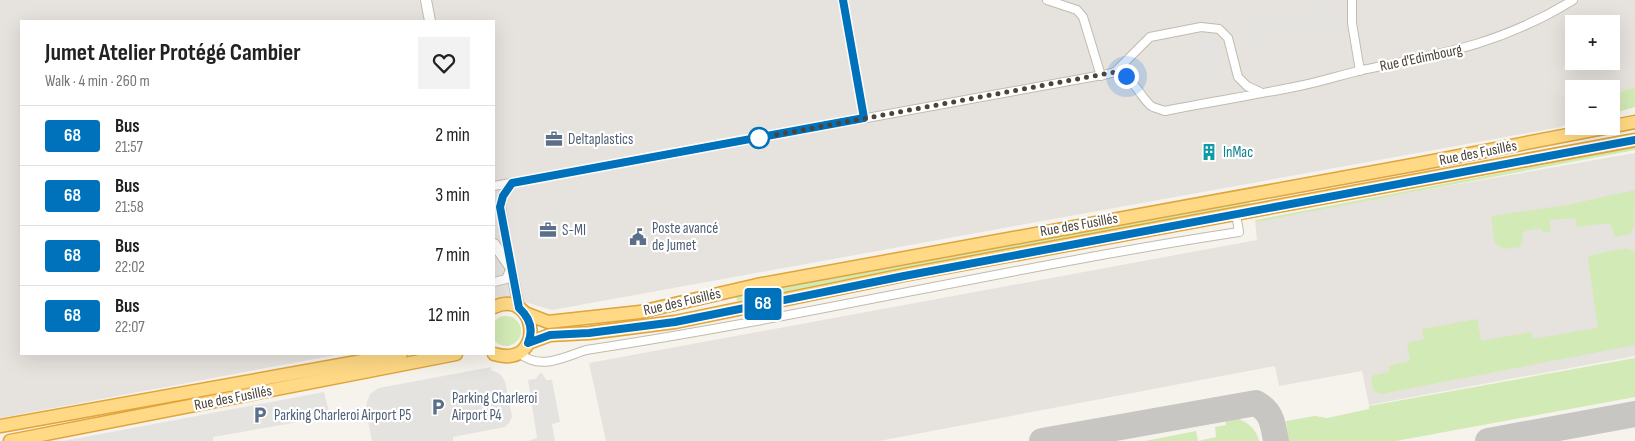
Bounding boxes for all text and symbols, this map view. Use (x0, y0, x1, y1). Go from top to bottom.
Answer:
map controls (1565, 15, 1620, 135)
button: + (1565, 15, 1620, 70)
button: heart (418, 37, 470, 89)
text: Jumet Atelier Protégé Cambier (45, 38, 301, 67)
street label: Rue d'Edimbourg (1378, 40, 1464, 76)
your location (1114, 64, 1139, 89)
text: Walk · 4 min · 260 m (45, 72, 150, 91)
button: − (1565, 80, 1620, 135)
text: Bus (115, 115, 140, 138)
text: 2 min (435, 124, 470, 147)
text: 68 (64, 125, 81, 146)
unlabelled marker (748, 127, 770, 149)
office icon: Deltaplastics (544, 129, 564, 149)
place label: Deltaplastics (568, 130, 633, 149)
street label: Rue des Fusillés (1438, 136, 1518, 170)
text: 21:57 (115, 138, 143, 157)
building icon: InMac (1199, 142, 1219, 162)
place label: InMac (1223, 143, 1253, 162)
text: Bus (115, 175, 140, 198)
text: 3 min (435, 184, 470, 207)
text: 68 (64, 185, 81, 206)
text: 21:58 (115, 198, 144, 217)
street label: Rue des Fusillés (1039, 209, 1119, 241)
place label: Poste avancé de Jumet (652, 219, 718, 255)
office icon: S-MI (538, 220, 558, 240)
place label: S-MI (562, 221, 586, 240)
public building icon: Poste avancé de Jumet (628, 227, 648, 247)
text: Bus (115, 235, 140, 258)
text: 7 min (436, 244, 470, 267)
text: 68 (64, 245, 81, 266)
text: 22:02 (115, 258, 145, 277)
street label: Rue des Fusillés (641, 284, 723, 320)
line badge: 68 (740, 288, 786, 320)
text: 68 (755, 293, 771, 314)
text: Bus (115, 295, 140, 318)
text: 12 min (428, 304, 470, 327)
text: 68 (64, 305, 81, 326)
text: 22:07 (115, 318, 145, 337)
street label: Rue des Fusillés (193, 381, 273, 415)
place label: Parking Charleroi Airport P4 (451, 389, 537, 425)
parking icon: Parking Charleroi Airport P4 (428, 397, 448, 417)
parking icon: Parking Charleroi Airport P5 (250, 405, 270, 425)
place label: Parking Charleroi Airport P5 (274, 406, 411, 425)

